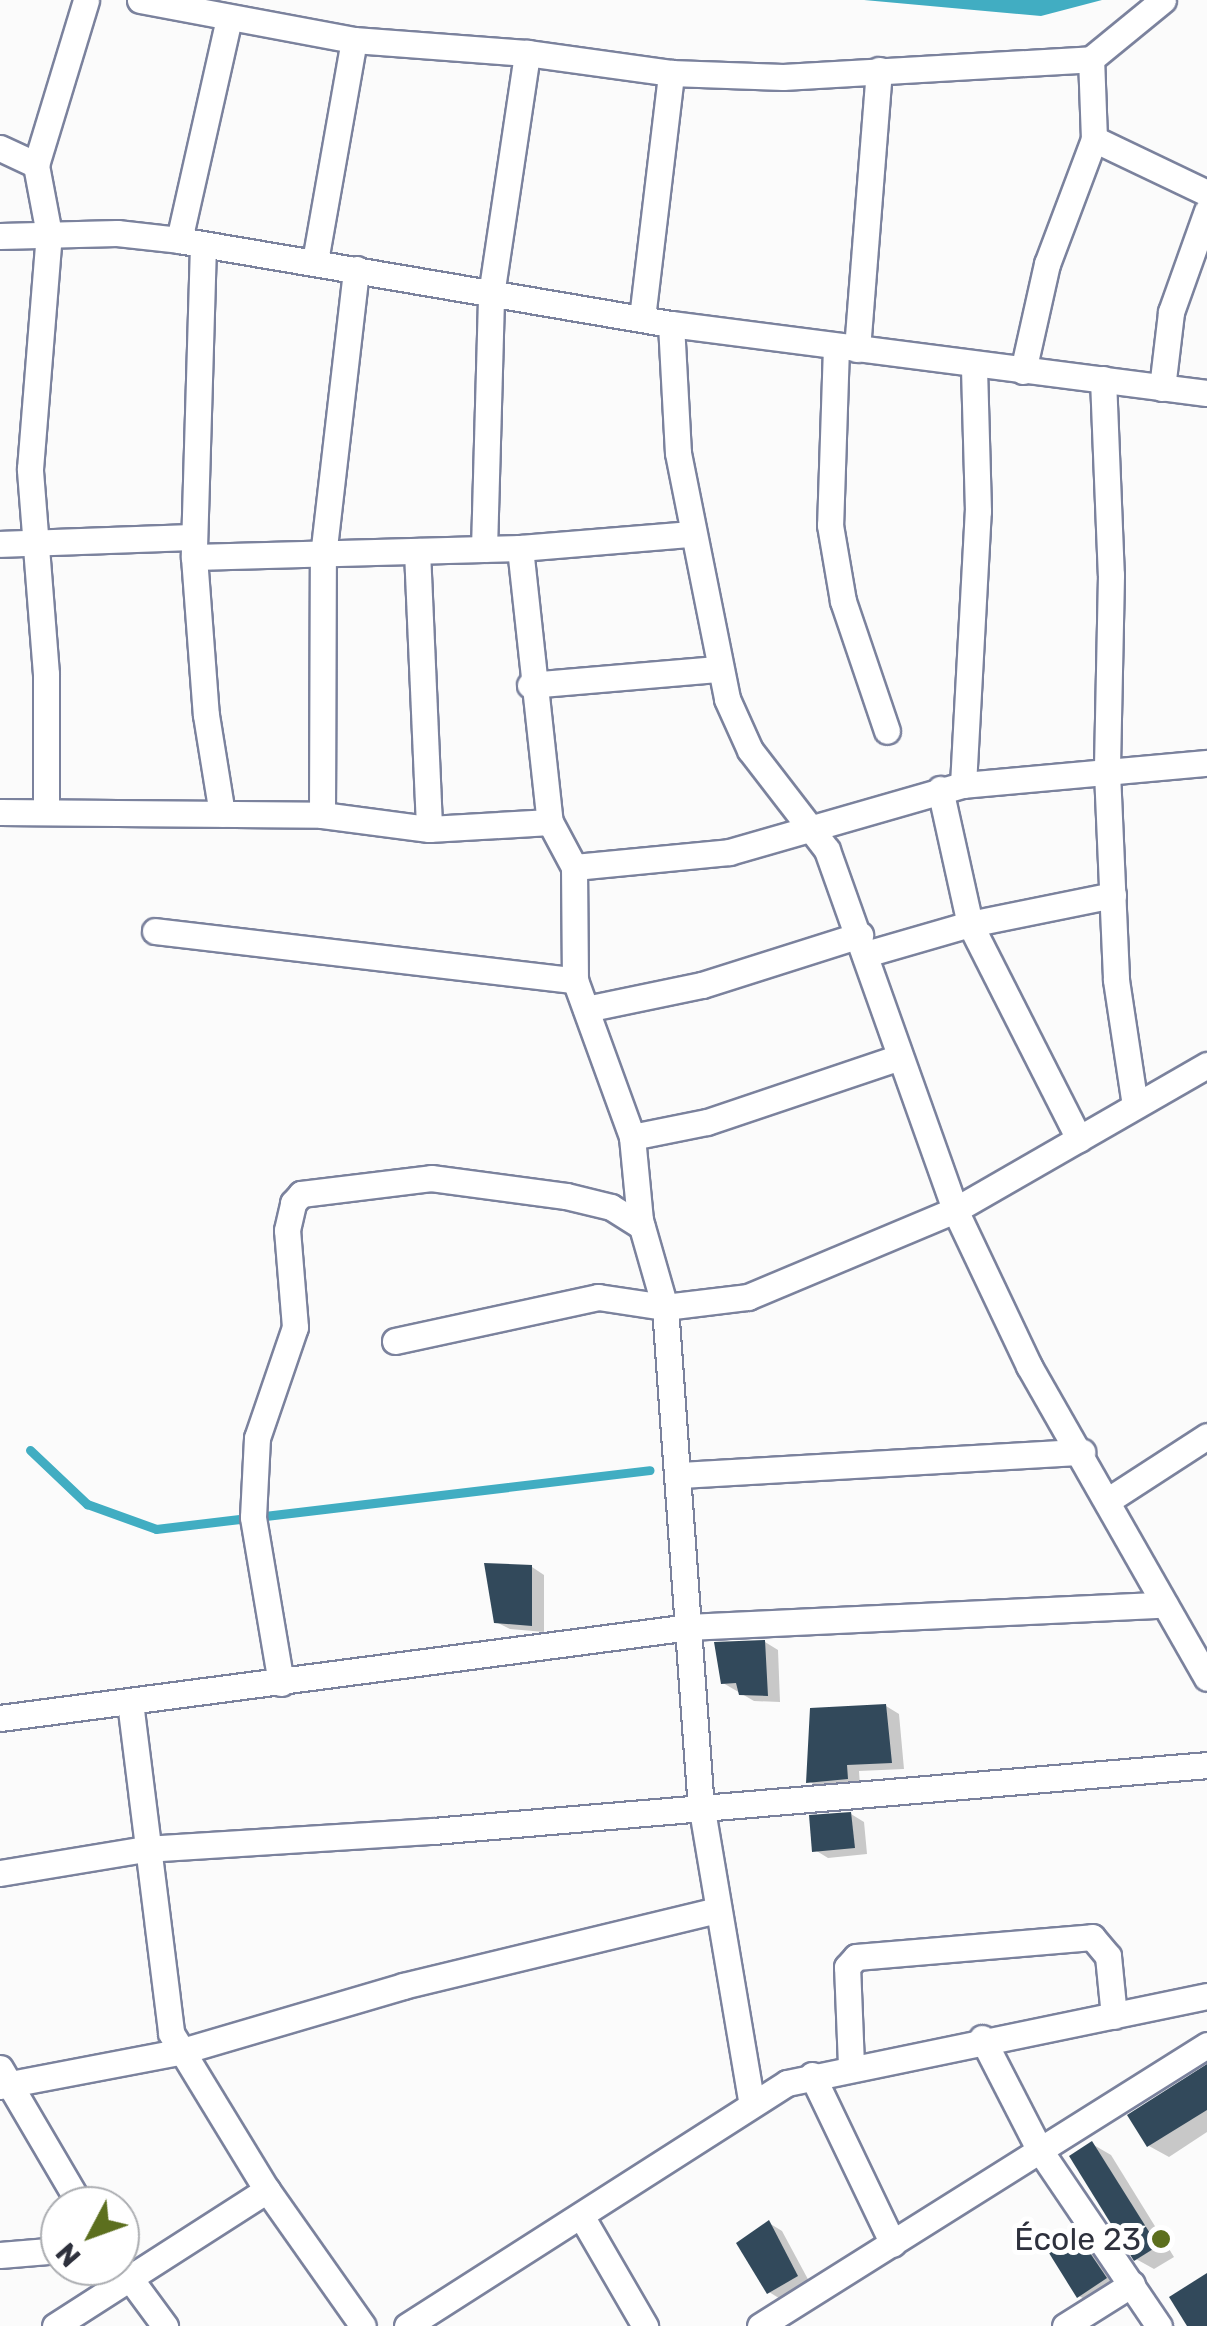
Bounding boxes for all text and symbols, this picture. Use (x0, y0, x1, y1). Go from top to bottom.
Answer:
north arrow (40, 2186, 140, 2286)
place label: École 23 (1014, 2220, 1141, 2258)
marker: École 23 (1150, 2228, 1172, 2250)
text: N (49, 2236, 88, 2273)

